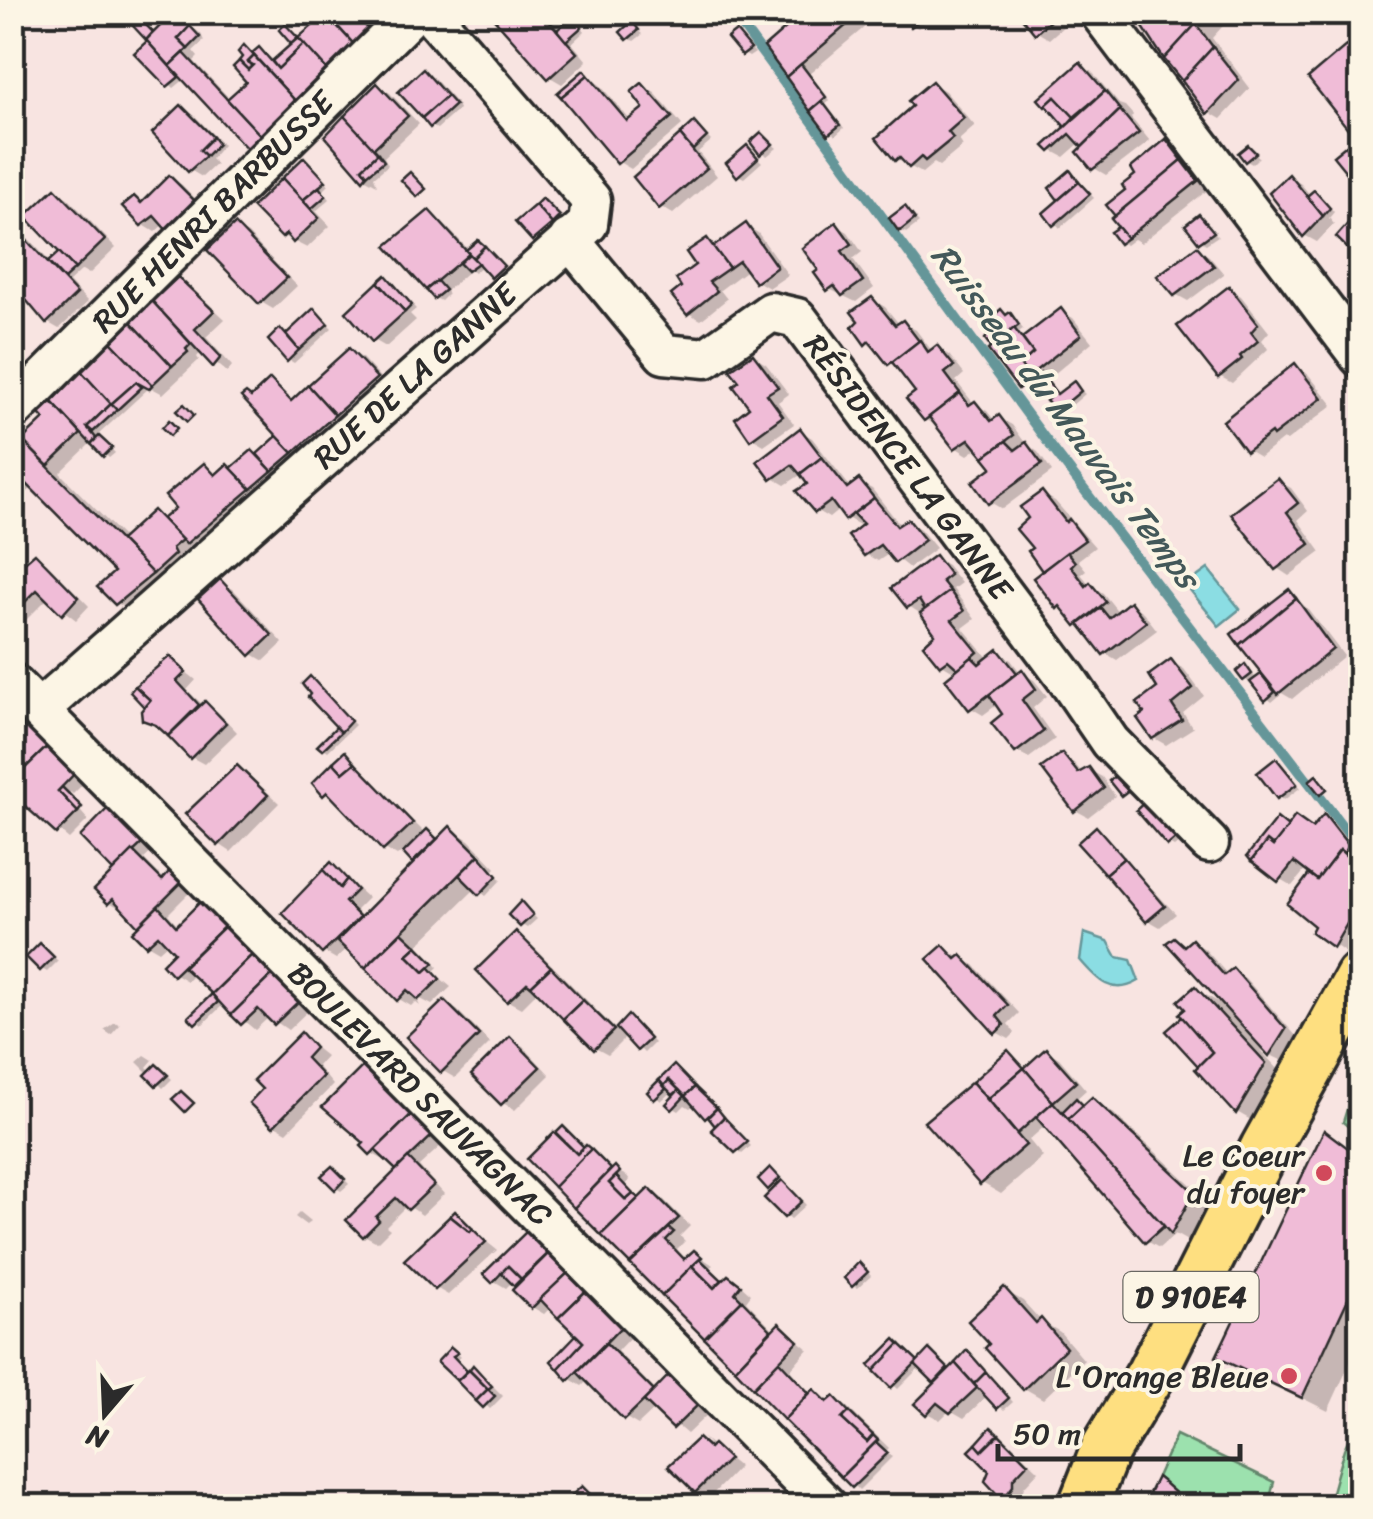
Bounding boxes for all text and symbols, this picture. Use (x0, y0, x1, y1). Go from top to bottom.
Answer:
street label: RUE HENRI BARBUSSE (78, 75, 350, 347)
water label: Ruisseau du Mauvais Temps (915, 230, 1219, 605)
street label: RUE DE LA GANNE (300, 267, 532, 484)
street label: RÉSIDENCE LA GANNE (788, 321, 1029, 615)
street label: BOULEVARD SAUVAGNAC (273, 947, 567, 1241)
place label: Le Coeur du foyer (1183, 1127, 1306, 1221)
marker: Le Coeur du foyer (1313, 1162, 1335, 1184)
road number: D 910E4 (1124, 1272, 1258, 1322)
place label: L'Orange Bleue (1056, 1348, 1269, 1405)
north arrow (55, 1364, 155, 1464)
marker: L'Orange Bleue (1278, 1365, 1300, 1387)
scale bar (998, 1399, 1240, 1461)
text: 50 m (1013, 1407, 1081, 1461)
text: N (79, 1411, 115, 1464)

